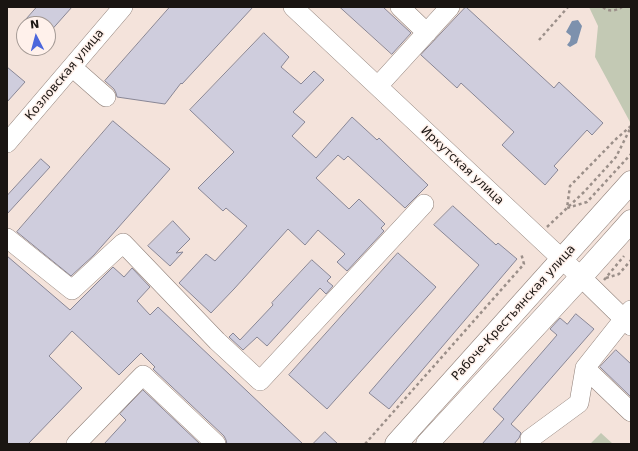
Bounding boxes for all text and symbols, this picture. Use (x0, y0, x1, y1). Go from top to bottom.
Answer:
north arrow (16, 16, 56, 56)
text: N (30, 18, 40, 32)
street label: Козловская улица (23, 26, 107, 124)
street label: Иркутская улица (418, 124, 506, 208)
street label: Рабоче-Крестьянская улица (449, 242, 579, 384)

